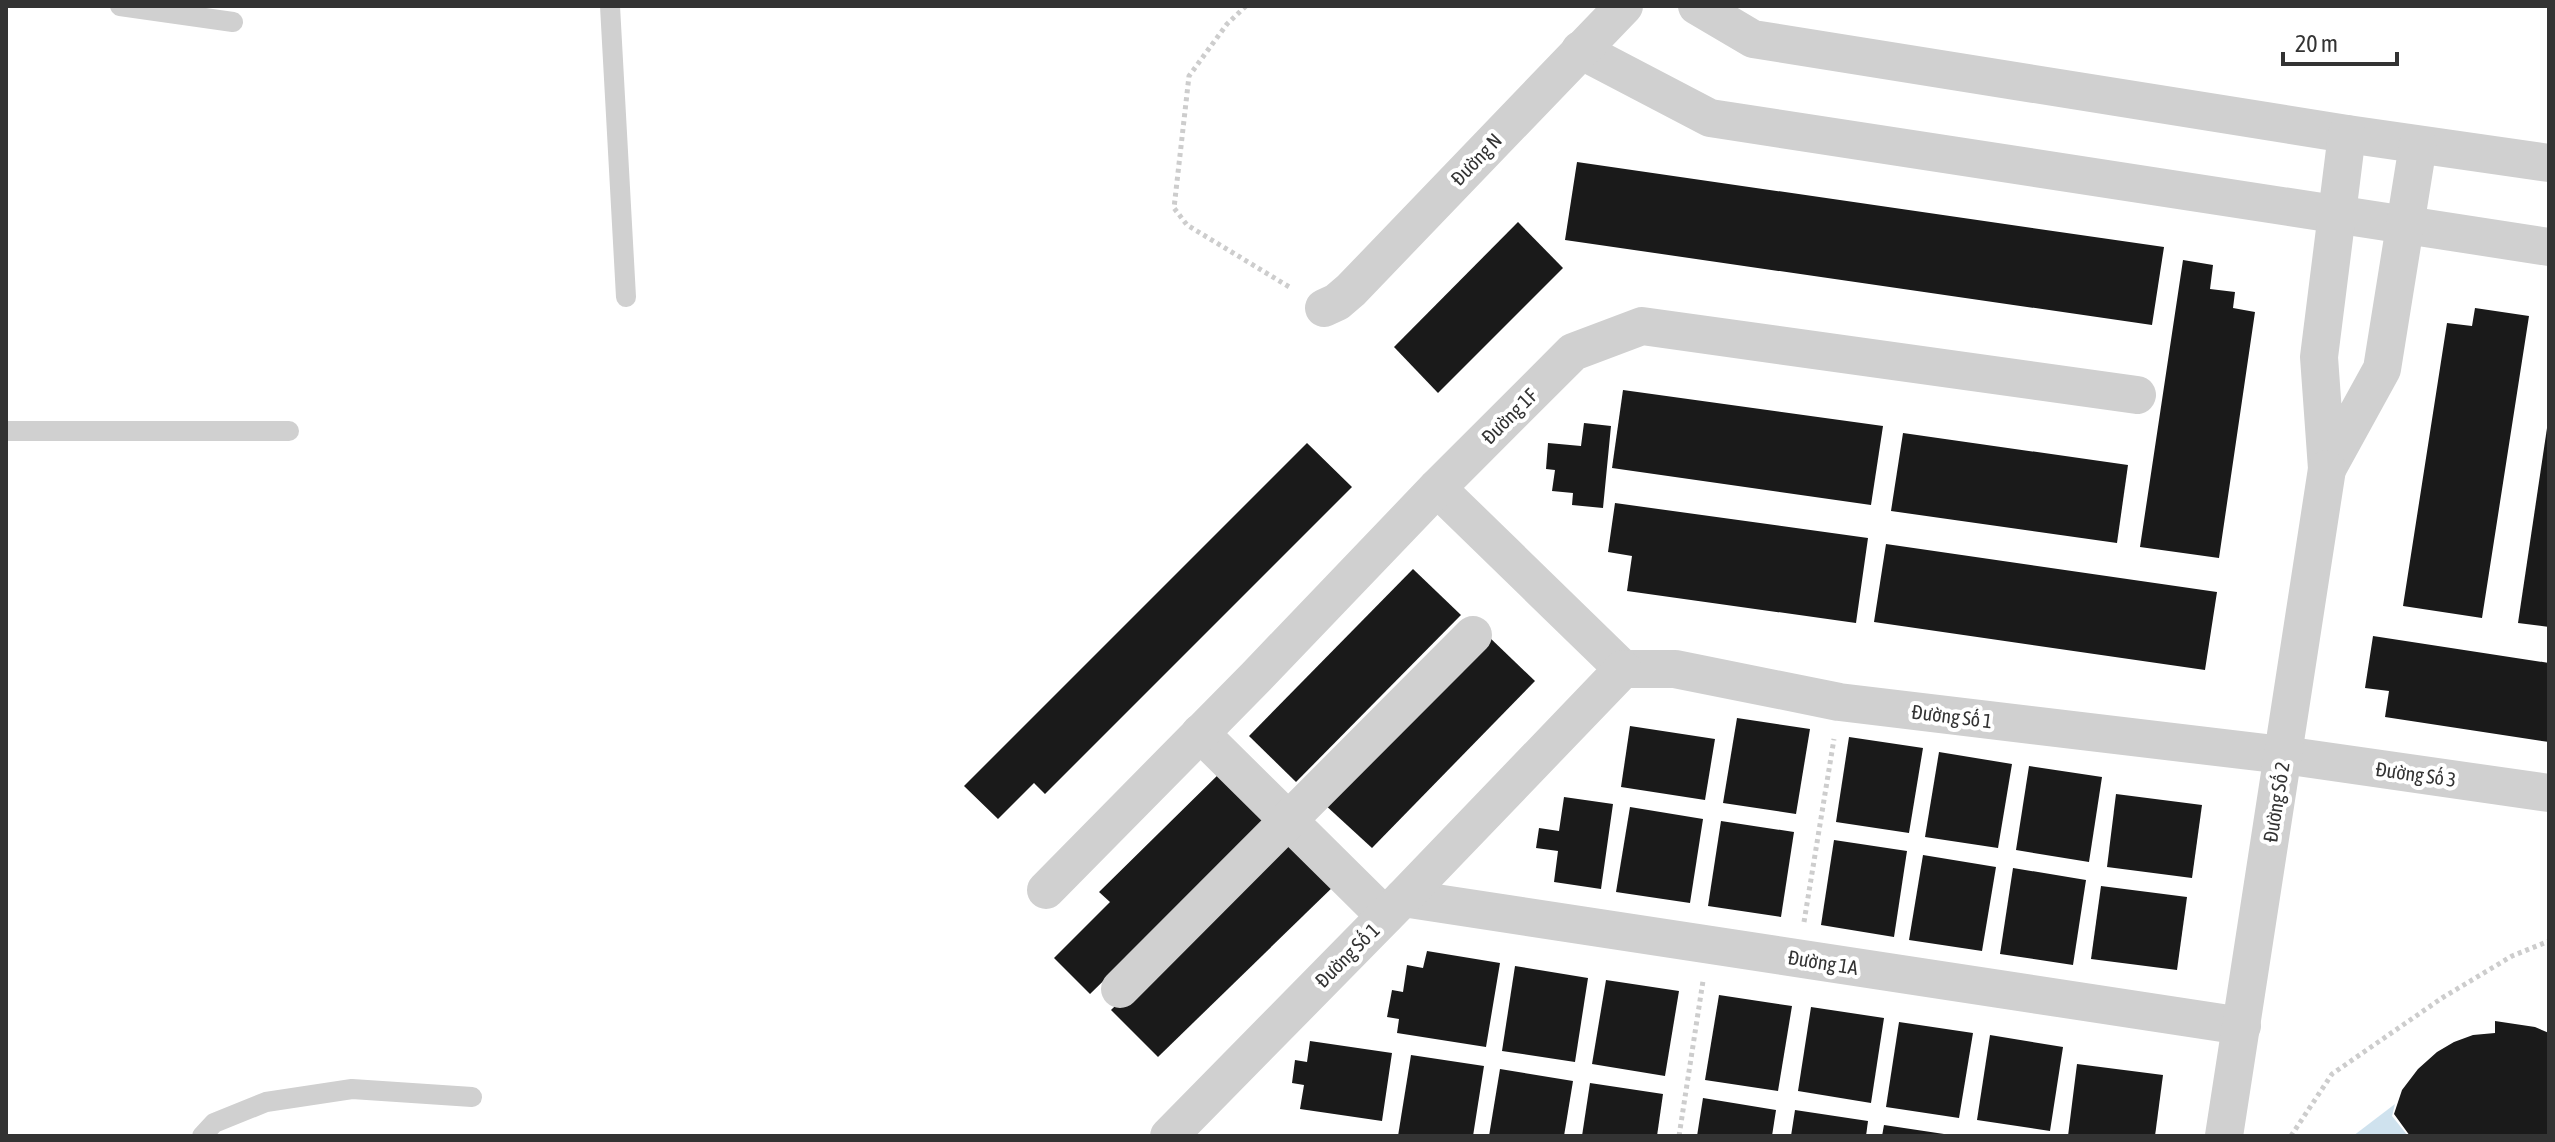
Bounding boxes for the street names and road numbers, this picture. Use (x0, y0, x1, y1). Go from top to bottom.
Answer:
street label: Đường N (1446, 128, 1506, 190)
street label: Đường 1F (1477, 384, 1541, 448)
street label: Đường Số 1 (1910, 700, 1994, 732)
street label: Đường Số 3 (2374, 757, 2458, 791)
street label: Đường Số 2 (2258, 760, 2294, 844)
street label: Đường Số 1 (1310, 918, 1384, 992)
street label: Đường 1A (1786, 945, 1860, 979)

